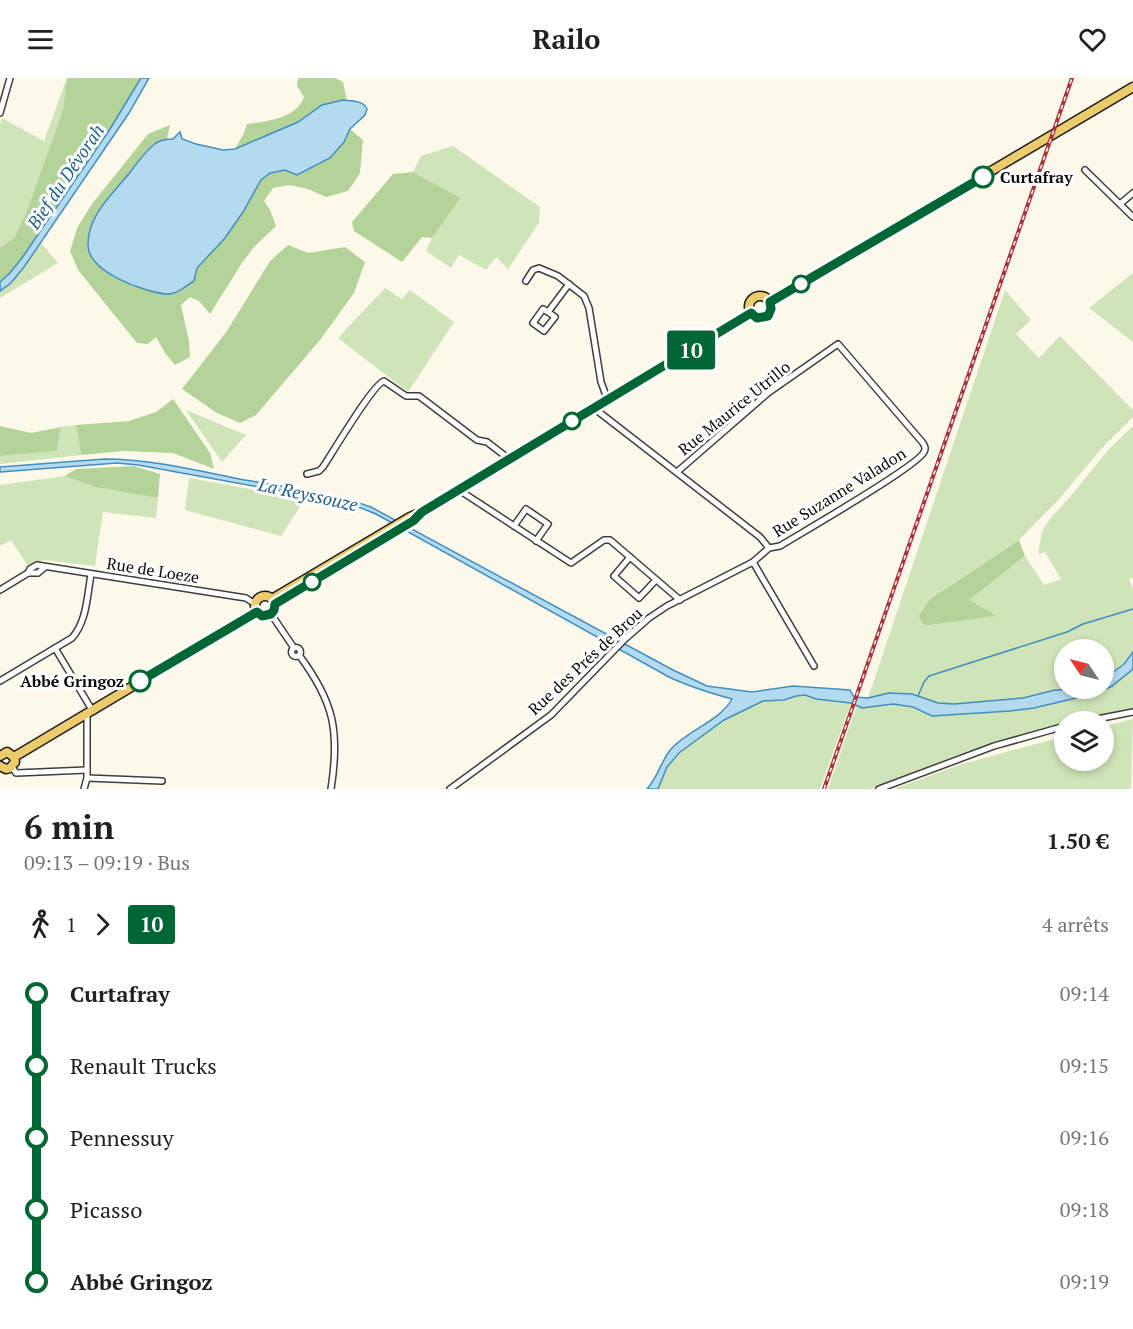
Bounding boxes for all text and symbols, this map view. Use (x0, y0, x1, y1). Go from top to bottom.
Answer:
text: Railo (533, 21, 600, 57)
icon: menu (24, 23, 57, 56)
icon: heart (1076, 23, 1109, 56)
water label: Bief du Dévorah (21, 119, 109, 234)
marker: Curtafray (972, 166, 994, 188)
place label: Curtafray (1000, 166, 1073, 188)
unlabelled marker (792, 275, 810, 293)
line badge: 10 (664, 330, 718, 370)
text: 10 (679, 336, 703, 364)
street label: Rue Maurice Utrillo (673, 356, 795, 460)
unlabelled marker (563, 412, 581, 430)
street label: Rue Suzanne Valadon (768, 442, 910, 542)
water label: La Reyssouze (255, 472, 360, 516)
street label: Rue de Loeze (105, 552, 201, 588)
unlabelled marker (303, 573, 321, 591)
street label: Rue des Prés de Brou (523, 602, 647, 720)
north arrow (1054, 639, 1114, 699)
map controls (1054, 639, 1114, 771)
place label: Abbé Gringoz (20, 670, 124, 692)
marker: Abbé Gringoz (129, 670, 151, 692)
button: layers (1054, 711, 1114, 771)
text: 6 min (24, 805, 114, 848)
text: 1.50 € (1047, 826, 1109, 855)
text: 09:13 – 09:19 · Bus (24, 849, 190, 876)
icon: walk (24, 908, 57, 941)
icon: forward (86, 908, 119, 941)
text: 10 (140, 910, 163, 938)
text: 1 (66, 911, 77, 938)
text: 4 arrêts (1042, 911, 1109, 938)
text: Curtafray (70, 979, 170, 1008)
text: 09:14 (1060, 980, 1109, 1007)
text: Renault Trucks (70, 1051, 217, 1080)
text: 09:15 (1060, 1052, 1109, 1079)
text: Pennessuy (70, 1123, 174, 1152)
text: 09:16 (1060, 1124, 1109, 1151)
text: Picasso (70, 1195, 142, 1224)
text: 09:18 (1060, 1196, 1109, 1223)
text: Abbé Gringoz (70, 1267, 213, 1296)
text: 09:19 (1060, 1268, 1109, 1295)

